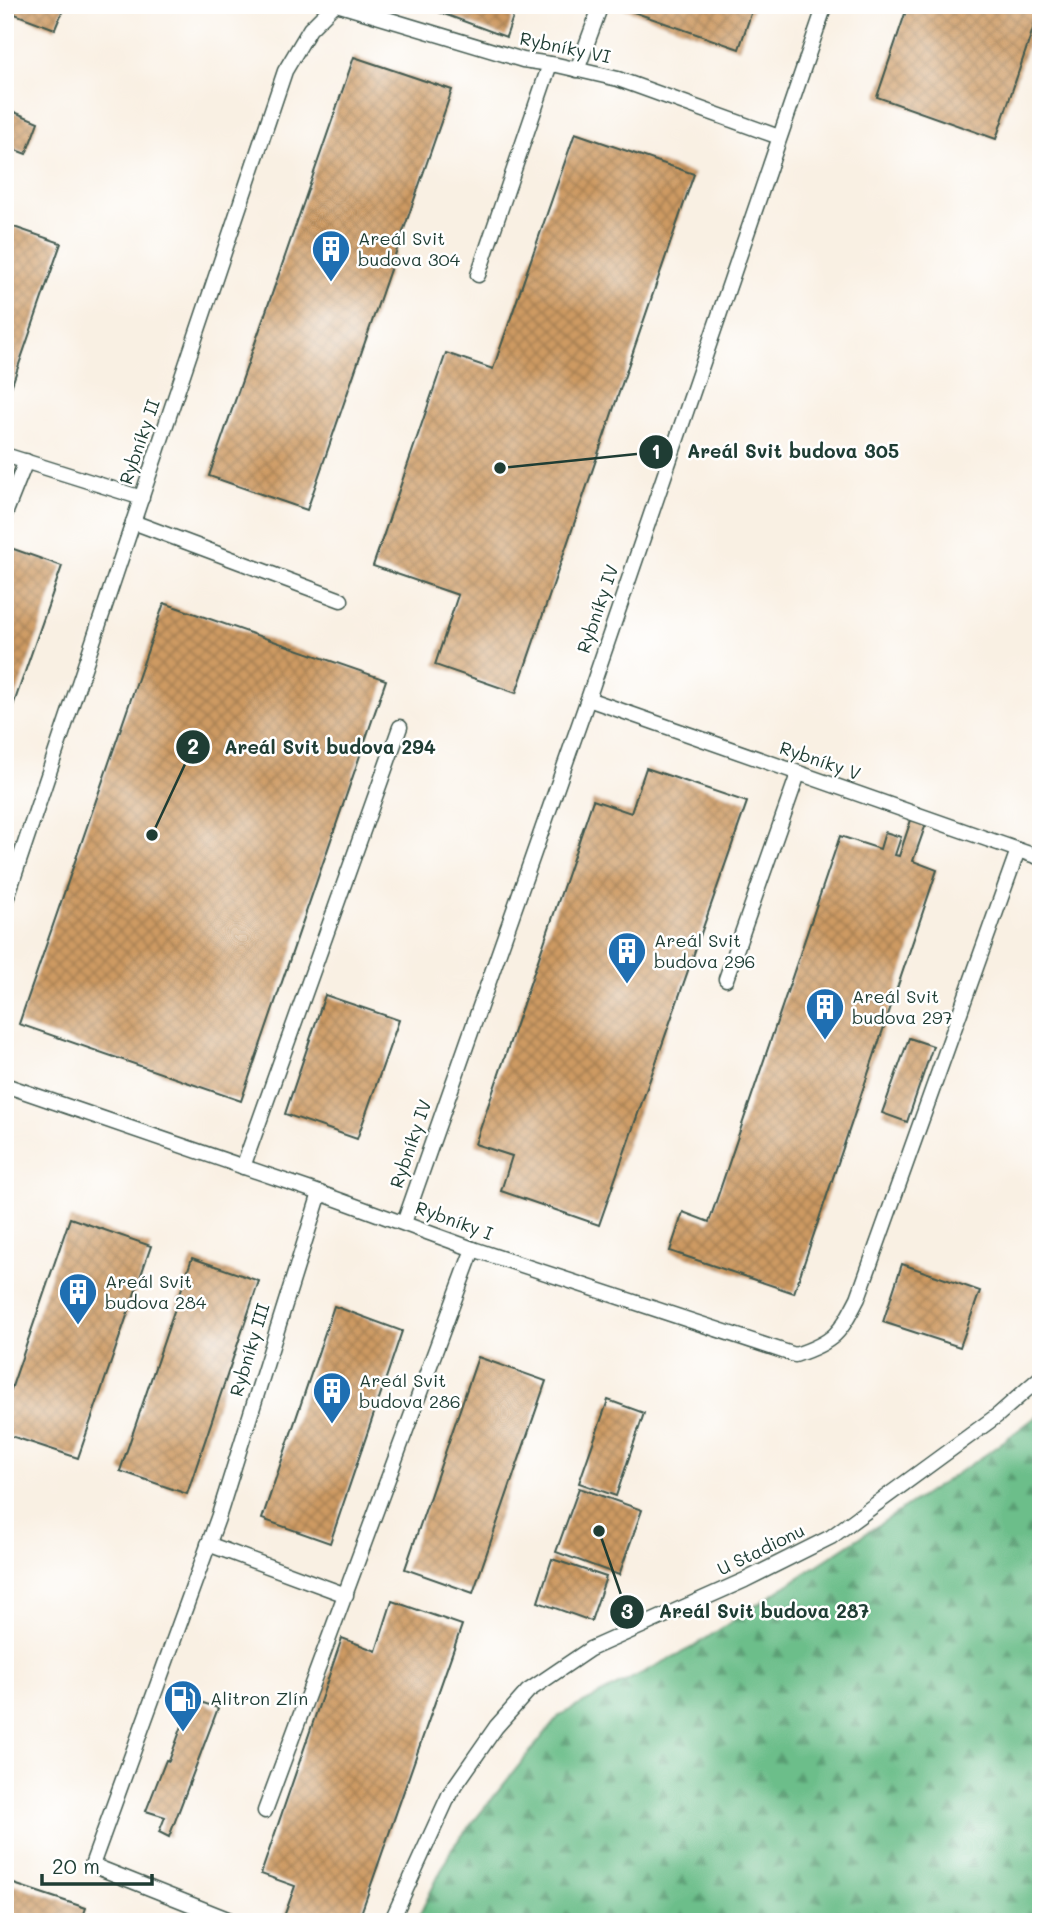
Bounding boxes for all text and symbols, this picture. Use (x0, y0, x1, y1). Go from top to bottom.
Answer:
street label: Rybníky VI (518, 26, 613, 68)
place label: Areál Svit budova 304 (358, 226, 461, 271)
building icon: Areál Svit budova 304 (310, 228, 352, 283)
street label: Rybníky II (113, 396, 165, 487)
callout: Areál Svit budova 305 (638, 432, 913, 472)
text: 1 (651, 437, 661, 464)
text: Areál Svit budova 305 (687, 438, 899, 463)
street label: Rybníky IV (571, 561, 623, 656)
callout: Areál Svit budova 294 (176, 727, 450, 767)
text: 2 (187, 732, 199, 759)
text: Areál Svit budova 294 (224, 734, 436, 759)
street label: Rybníky V (777, 735, 864, 785)
place label: Areál Svit budova 296 (654, 928, 755, 973)
building icon: Areál Svit budova 296 (606, 930, 648, 985)
place label: Areál Svit budova 297 (852, 984, 953, 1029)
building icon: Areál Svit budova 297 (804, 986, 846, 1041)
street label: Rybníky IV (384, 1096, 436, 1191)
street label: Rybníky I (412, 1195, 496, 1245)
place label: Areál Svit budova 284 (105, 1269, 207, 1314)
building icon: Areál Svit budova 284 (57, 1271, 99, 1326)
street label: Rybníky III (223, 1300, 275, 1399)
place label: Areál Svit budova 286 (359, 1368, 461, 1413)
building icon: Areál Svit budova 286 (311, 1370, 353, 1425)
street label: U Stadionu (713, 1518, 808, 1581)
callout: Areál Svit budova 287 (610, 1592, 883, 1632)
text: 3 (621, 1597, 633, 1624)
text: Areál Svit budova 287 (659, 1598, 870, 1623)
fuel station icon: Alitron Zlín (162, 1678, 204, 1733)
place label: Alitron Zlín (210, 1686, 308, 1710)
scale bar (42, 1843, 152, 1887)
text: 20 m (52, 1852, 100, 1879)

